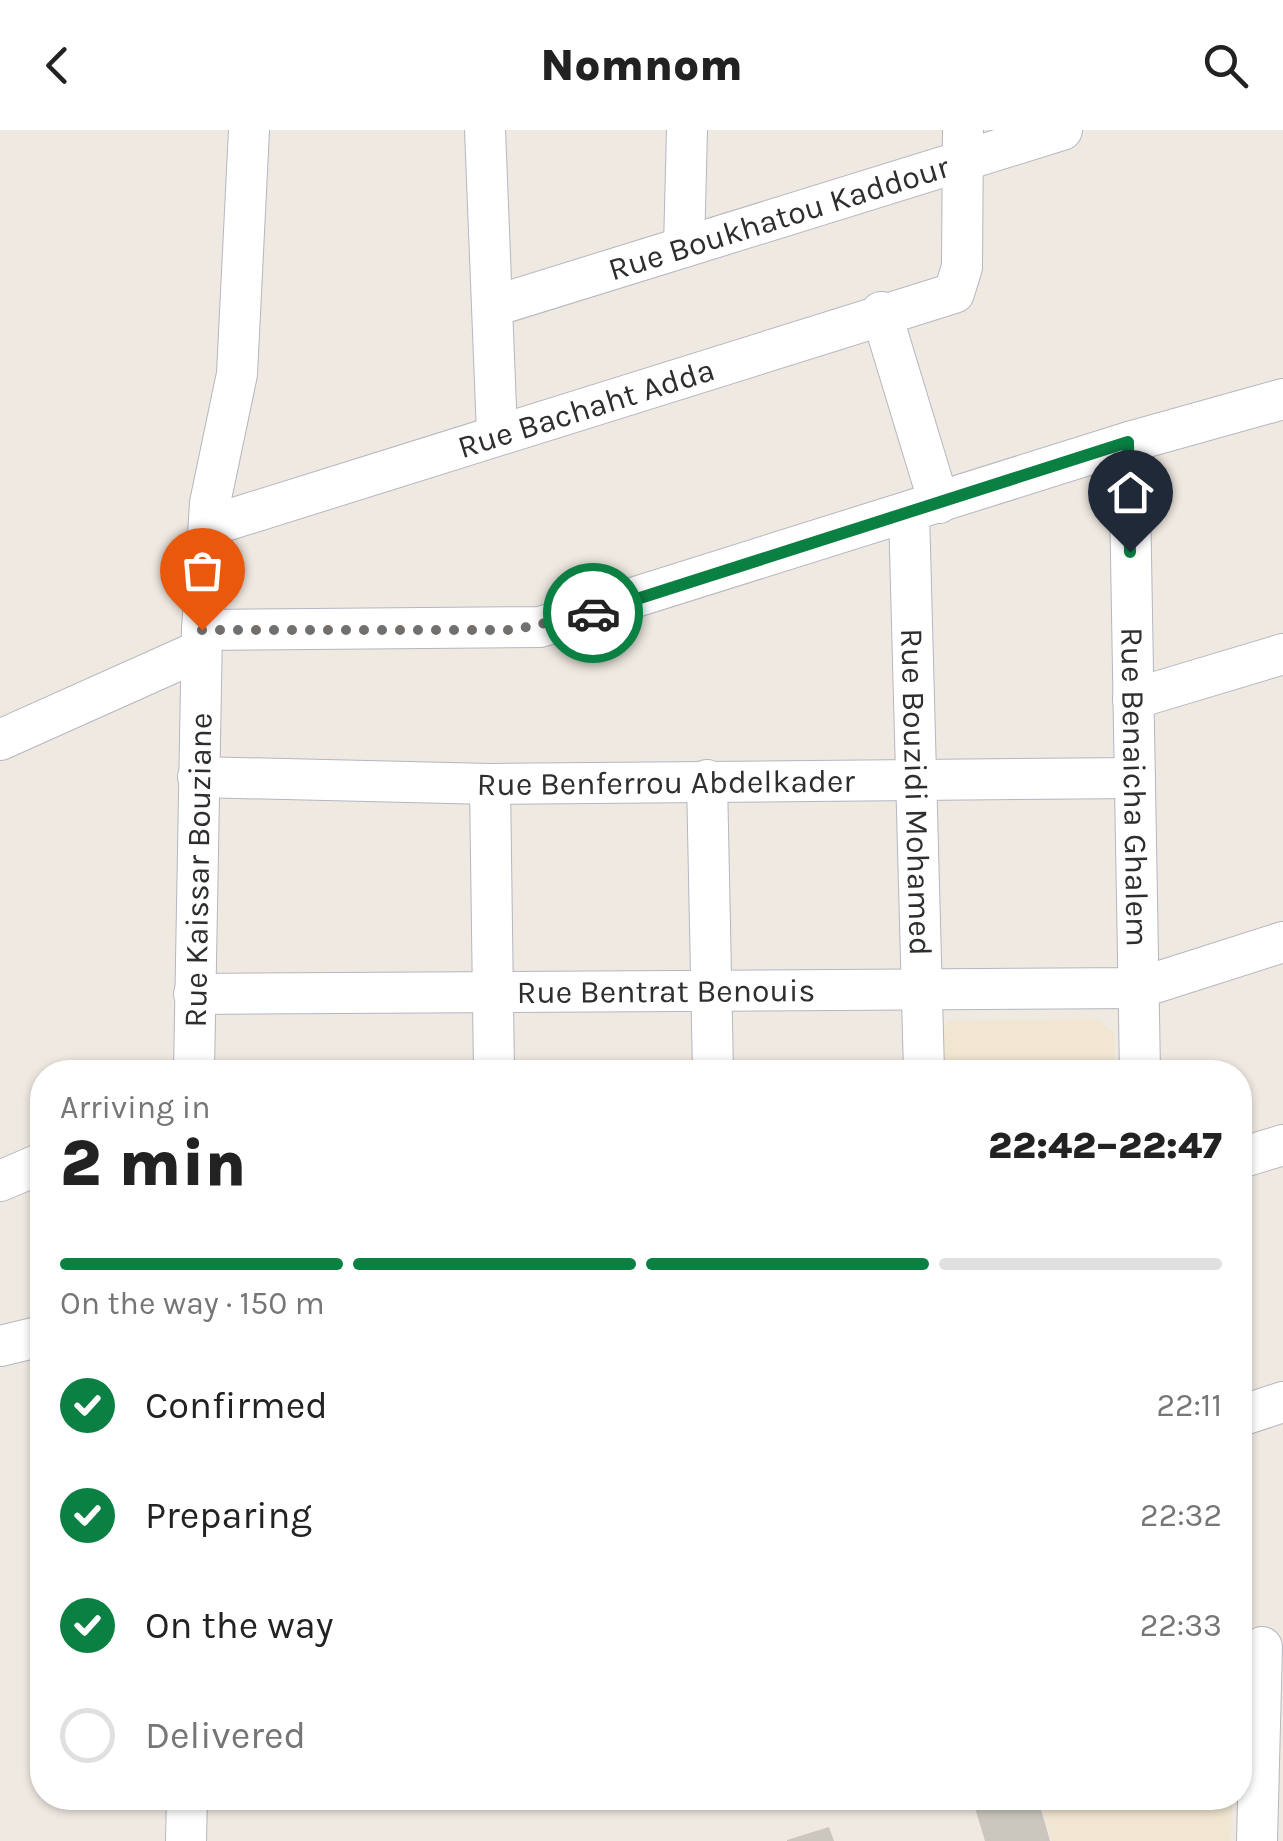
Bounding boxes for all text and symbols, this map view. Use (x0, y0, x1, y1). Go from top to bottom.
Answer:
icon: back (30, 38, 85, 93)
icon: search (1198, 38, 1253, 93)
text: Nomnom (540, 39, 743, 91)
street label: Rue Boukhatou Kaddour (604, 148, 954, 288)
street label: Rue Bachaht Adda (453, 351, 719, 466)
pin (1088, 450, 1173, 553)
icon: home (1103, 465, 1158, 520)
pin (160, 528, 245, 631)
icon: bag (175, 543, 230, 598)
courier (543, 563, 643, 663)
icon: car (566, 586, 621, 641)
street label: Rue Benaicha Ghalem (1113, 627, 1156, 947)
street label: Rue Bouzidi Mohamed (893, 628, 939, 956)
street label: Rue Kaissar Bouziane (177, 712, 220, 1028)
street label: Rue Benferrou Abdelkader (476, 763, 856, 803)
street label: Rue Bentrat Benouis (517, 972, 815, 1011)
text: Arriving in (60, 1089, 211, 1126)
text: 22:42–22:47 (988, 1123, 1222, 1168)
text: 2 min (60, 1125, 246, 1201)
text: On the way · 150 m (60, 1285, 325, 1322)
icon: check (60, 1378, 115, 1433)
text: Confirmed (145, 1383, 328, 1428)
text: 22:11 (1156, 1387, 1222, 1424)
icon: check (60, 1488, 115, 1543)
text: Preparing (145, 1493, 312, 1538)
text: 22:32 (1140, 1497, 1222, 1534)
icon: check (60, 1598, 115, 1653)
text: On the way (145, 1603, 333, 1648)
text: 22:33 (1140, 1607, 1222, 1644)
text: Delivered (145, 1713, 306, 1758)

